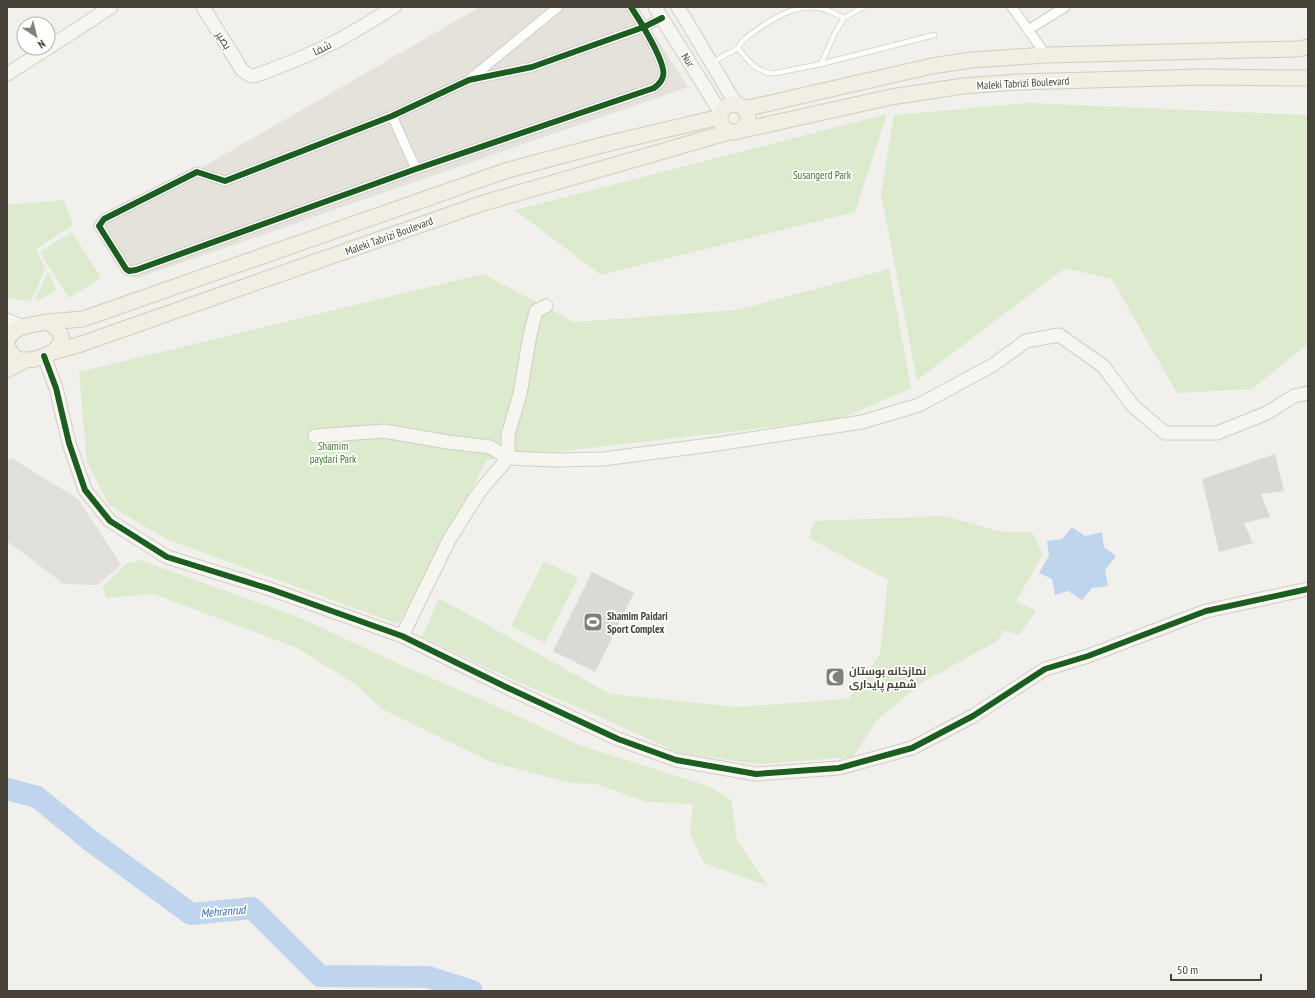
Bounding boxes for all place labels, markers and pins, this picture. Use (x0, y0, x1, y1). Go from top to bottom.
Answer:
place label: Shamim Paidari Sport Complex (607, 609, 668, 636)
sports icon: Shamim Paidari Sport Complex (582, 611, 604, 633)
place label: نمازخانه بوستان شمیم پایداری (849, 664, 926, 693)
mosque icon: نمازخانه بوستان شمیم پایداری (824, 666, 846, 688)

